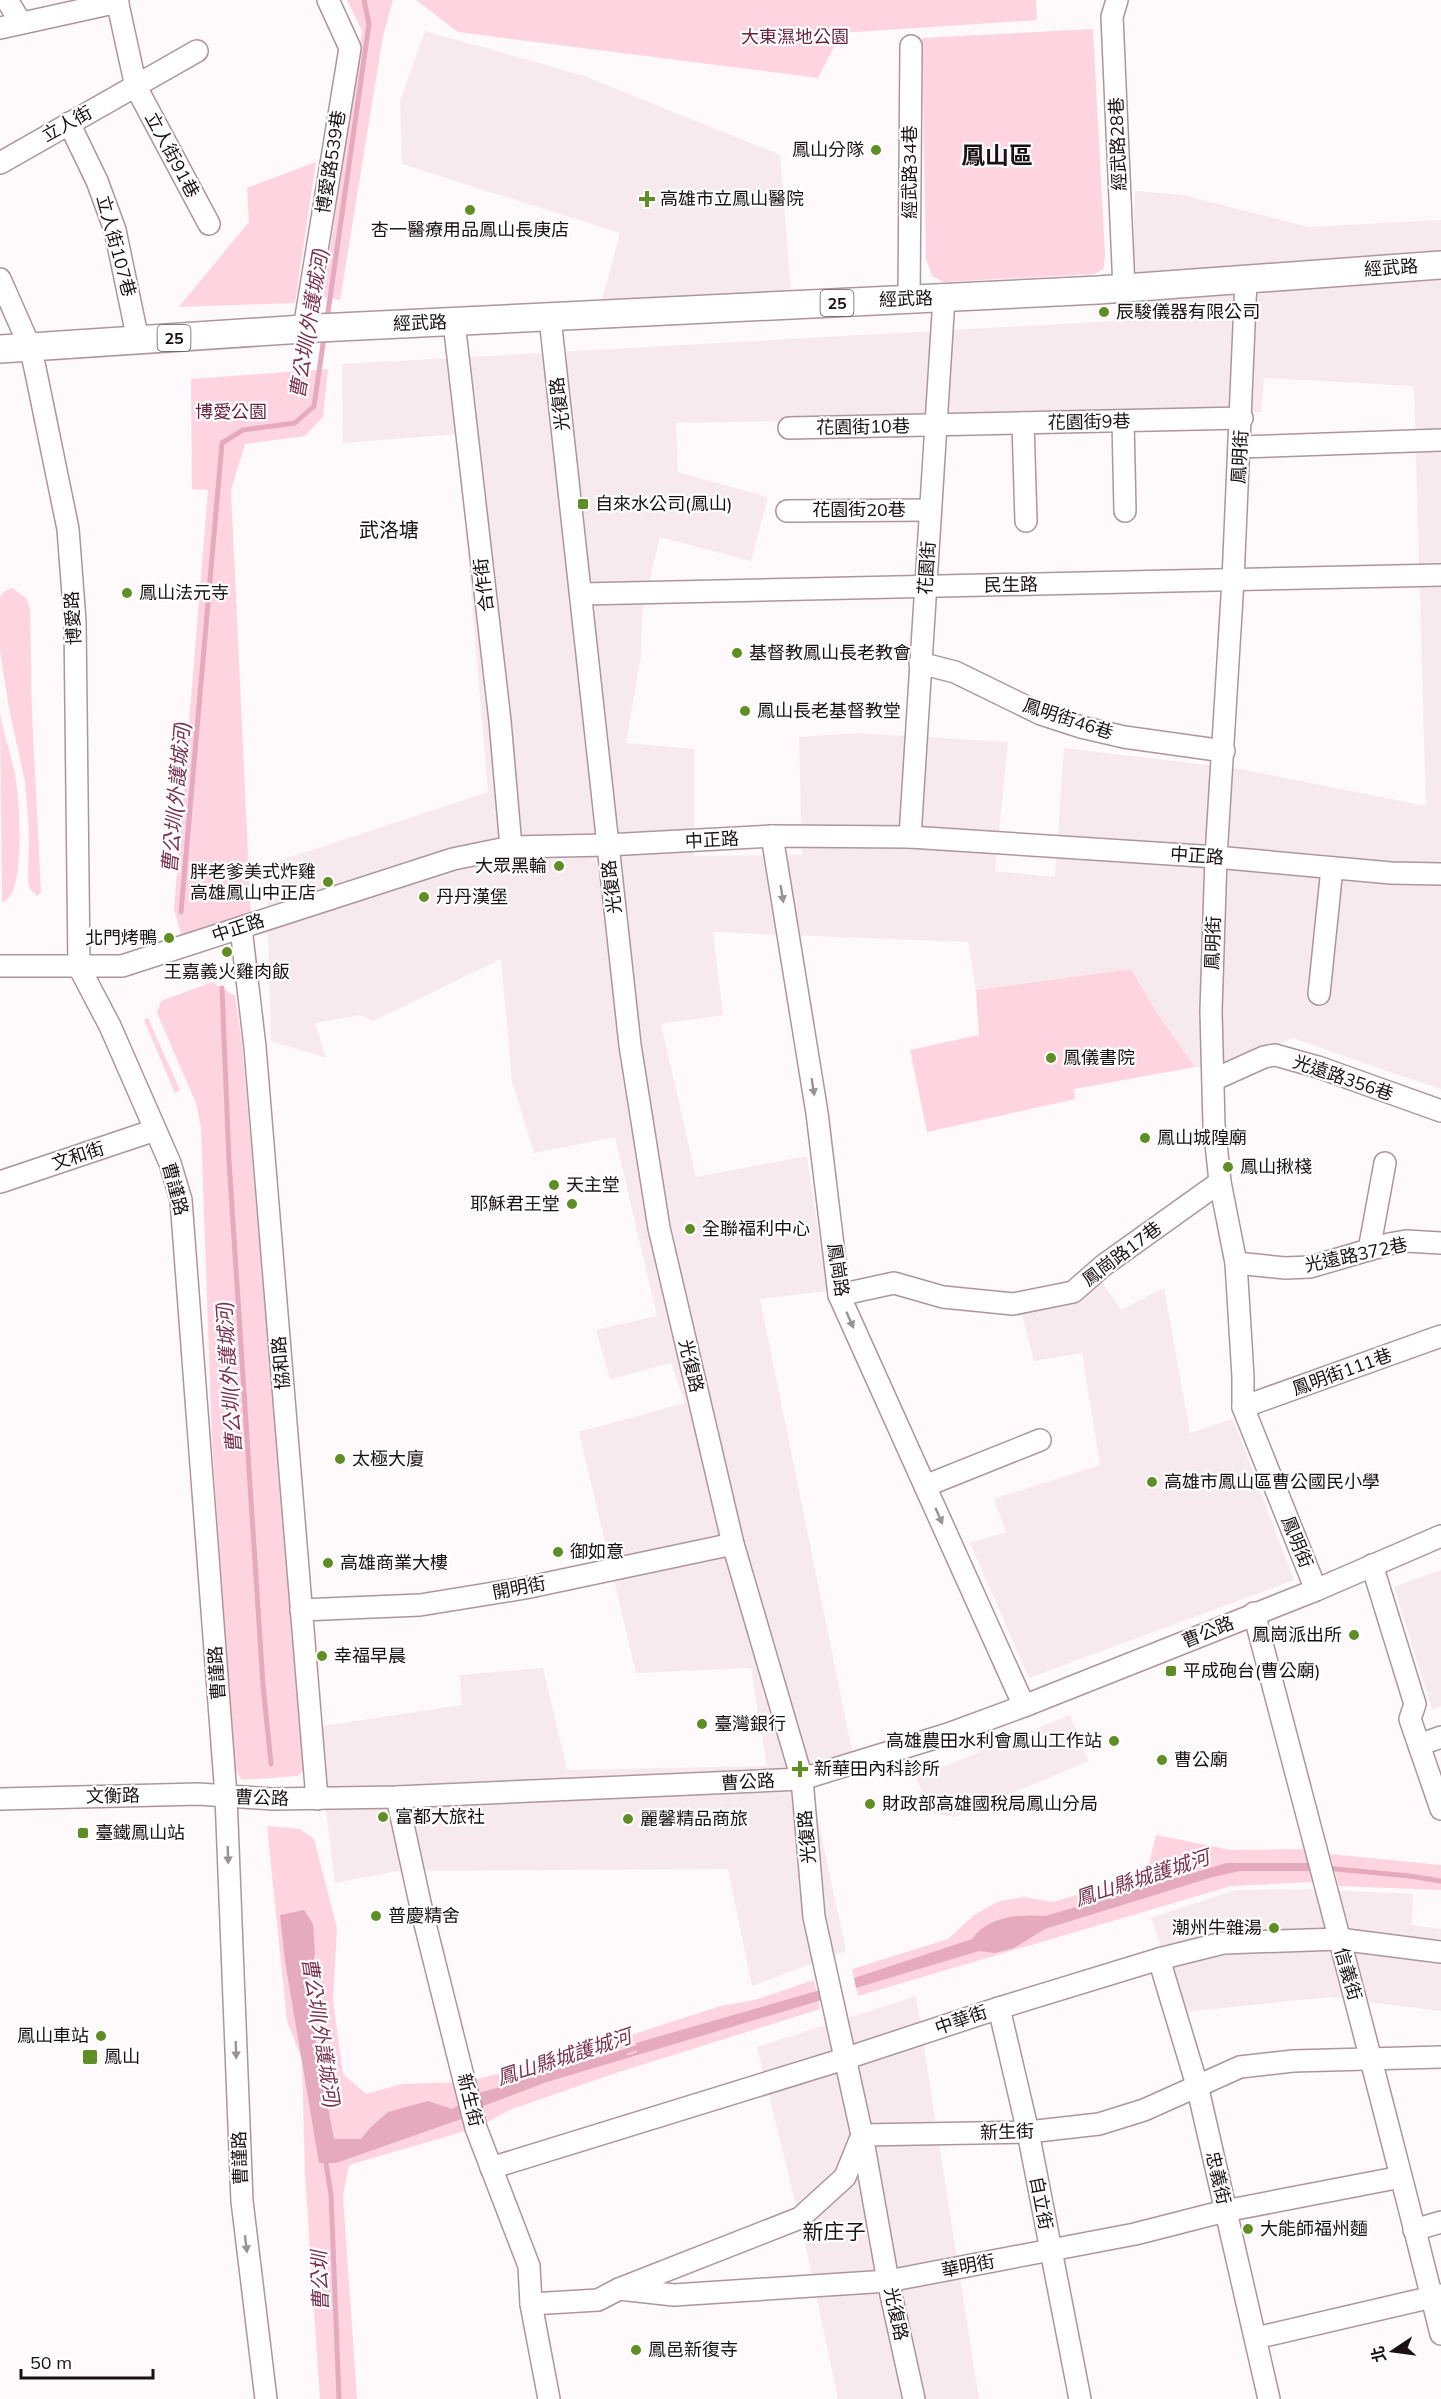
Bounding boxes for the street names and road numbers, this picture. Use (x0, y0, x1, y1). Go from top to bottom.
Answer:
street label: 經武路28巷 (1104, 97, 1131, 191)
street label: 立人街 (38, 100, 96, 147)
street label: 立人街91巷 (140, 108, 205, 201)
street label: 博愛路539巷 (311, 109, 350, 215)
street label: 經武路34巷 (898, 125, 921, 219)
street label: 立人街107巷 (92, 192, 141, 299)
street label: 經武路 (1363, 254, 1419, 281)
street label: 經武路 (879, 286, 933, 311)
road number: 25 (820, 290, 854, 316)
street label: 經武路 (393, 310, 447, 335)
road number: 25 (158, 325, 190, 351)
street label: 光復路 (545, 376, 574, 432)
street label: 花園街9巷 (1047, 409, 1131, 434)
street label: 花園街10巷 (816, 414, 910, 439)
street label: 鳳明街 (1227, 429, 1252, 485)
street label: 花園街20巷 (812, 498, 906, 521)
street label: 花園街 (913, 540, 940, 596)
street label: 合作街 (469, 557, 498, 613)
street label: 民生路 (984, 573, 1038, 596)
street label: 博愛路 (60, 590, 85, 646)
street label: 鳳明街46巷 (1020, 693, 1116, 744)
street label: 中正路 (684, 827, 740, 852)
street label: 中正路 (1169, 842, 1225, 869)
street label: 光復路 (597, 859, 626, 915)
street label: 中正路 (209, 908, 267, 947)
street label: 鳳明街 (1200, 916, 1225, 970)
street label: 光遠路356巷 (1290, 1050, 1396, 1105)
street label: 文和街 (49, 1136, 107, 1175)
street label: 曹謹路 (157, 1160, 194, 1218)
street label: 鳳崗路17巷 (1077, 1216, 1166, 1291)
street label: 光遠路372巷 (1302, 1232, 1409, 1277)
street label: 鳳崗路 (823, 1241, 854, 1298)
street label: 協和路 (267, 1335, 294, 1391)
street label: 光復路 (674, 1337, 709, 1395)
street label: 鳳明街111巷 (1289, 1343, 1395, 1400)
street label: 鳳明街 (1277, 1512, 1318, 1571)
street label: 開明街 (490, 1571, 548, 1604)
street label: 曹公路 (1178, 1611, 1237, 1652)
street label: 曹謹路 (203, 1645, 230, 1701)
street label: 曹公路 (720, 1769, 776, 1794)
street label: 文衡路 (86, 1784, 140, 1807)
street label: 曹公路 (235, 1785, 289, 1810)
street label: 光復路 (793, 1809, 820, 1865)
street label: 信義街 (1330, 1945, 1367, 2003)
street label: 中華街 (932, 2000, 990, 2039)
street label: 新生街 (453, 2071, 488, 2129)
street label: 新生街 (980, 2119, 1034, 2144)
street label: 曹謹路 (227, 2131, 252, 2185)
street label: 忠義街 (1201, 2149, 1236, 2207)
street label: 自立街 (1025, 2174, 1058, 2232)
street label: 華明街 (939, 2249, 997, 2282)
street label: 光復路 (880, 2285, 913, 2343)

